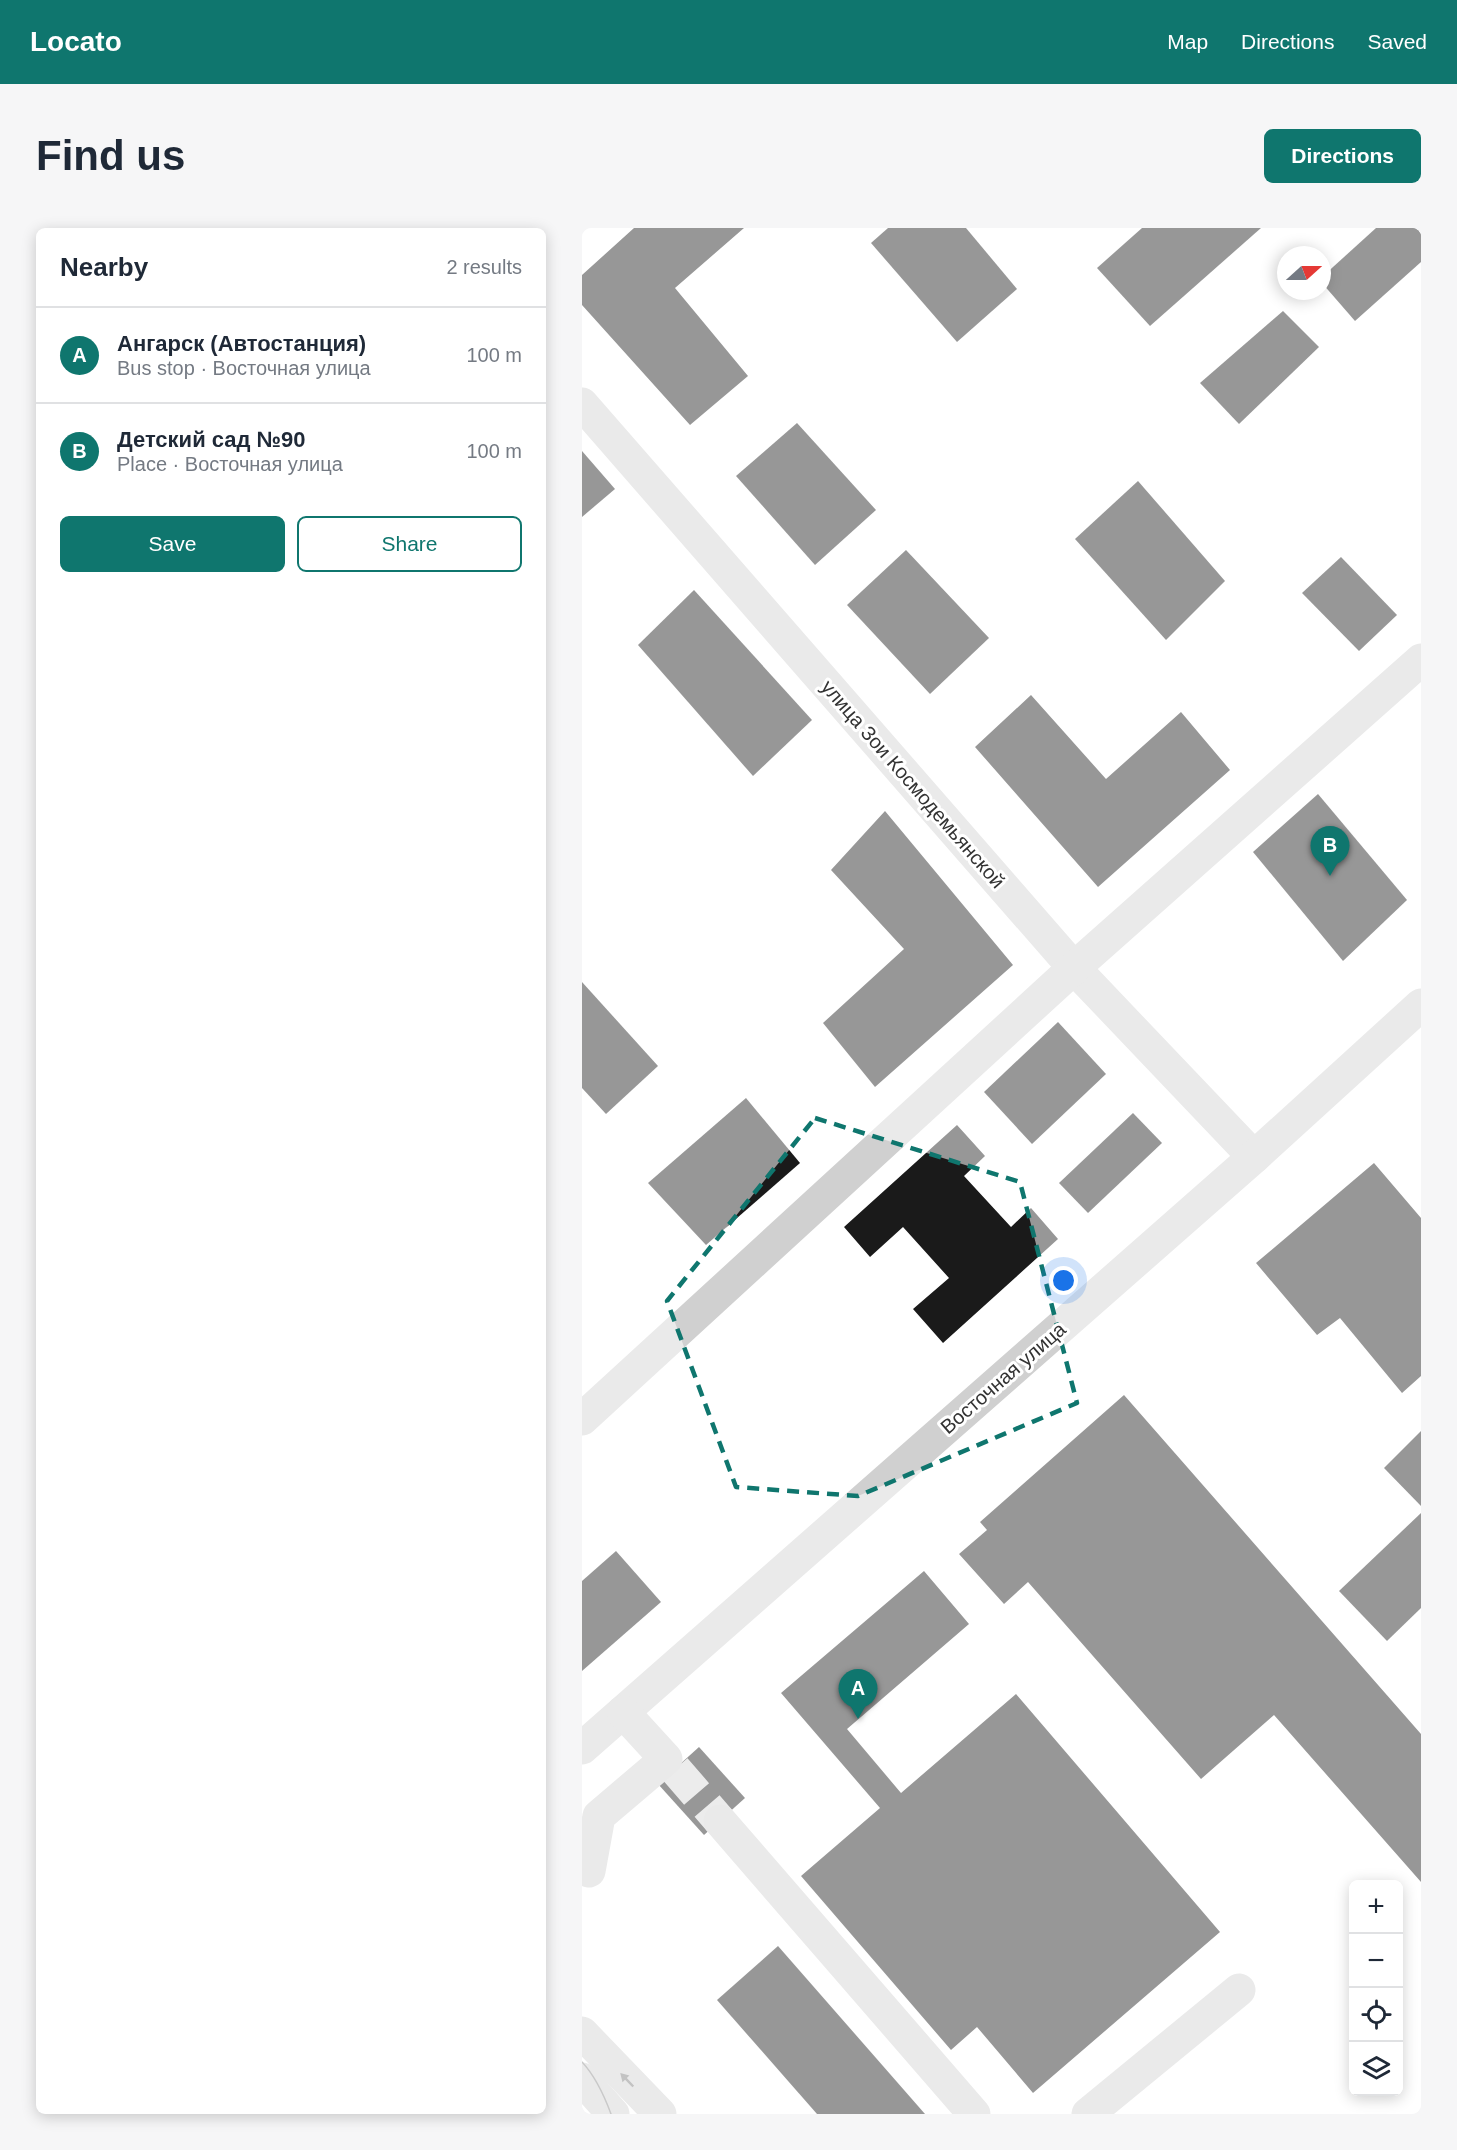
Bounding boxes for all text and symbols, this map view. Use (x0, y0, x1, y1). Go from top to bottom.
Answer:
text: Locato (30, 26, 122, 57)
text: Map (1167, 30, 1208, 53)
text: Directions (1241, 30, 1334, 53)
text: Saved (1367, 30, 1427, 53)
button: Directions (1264, 129, 1421, 183)
text: Find us (36, 132, 185, 179)
north arrow (1277, 246, 1331, 300)
text: Nearby (60, 252, 148, 282)
text: 2 results (446, 256, 522, 278)
text: Ангарск (Автостанция) (117, 331, 366, 356)
text: A (72, 344, 87, 366)
text: 100 m (466, 344, 522, 366)
text: Bus stop · Восточная улица (117, 357, 371, 379)
text: Детский сад №90 (117, 427, 306, 452)
text: B (72, 440, 87, 462)
text: 100 m (466, 440, 522, 462)
text: Place · Восточная улица (117, 453, 343, 475)
button: Save (60, 516, 285, 572)
button: Share (297, 516, 522, 572)
street label: улица Зои Космодемьянской (817, 676, 1009, 892)
pin: B (1310, 826, 1350, 876)
your location (1049, 1266, 1078, 1295)
street label: Восточная улица (936, 1317, 1071, 1438)
pin: A (838, 1670, 878, 1719)
map controls (1349, 1880, 1403, 2096)
button: + (1349, 1880, 1403, 1934)
button: − (1349, 1934, 1403, 1988)
button: locate (1349, 1988, 1403, 2042)
button: layers (1349, 2042, 1403, 2096)
one-way arrow (621, 2074, 635, 2088)

